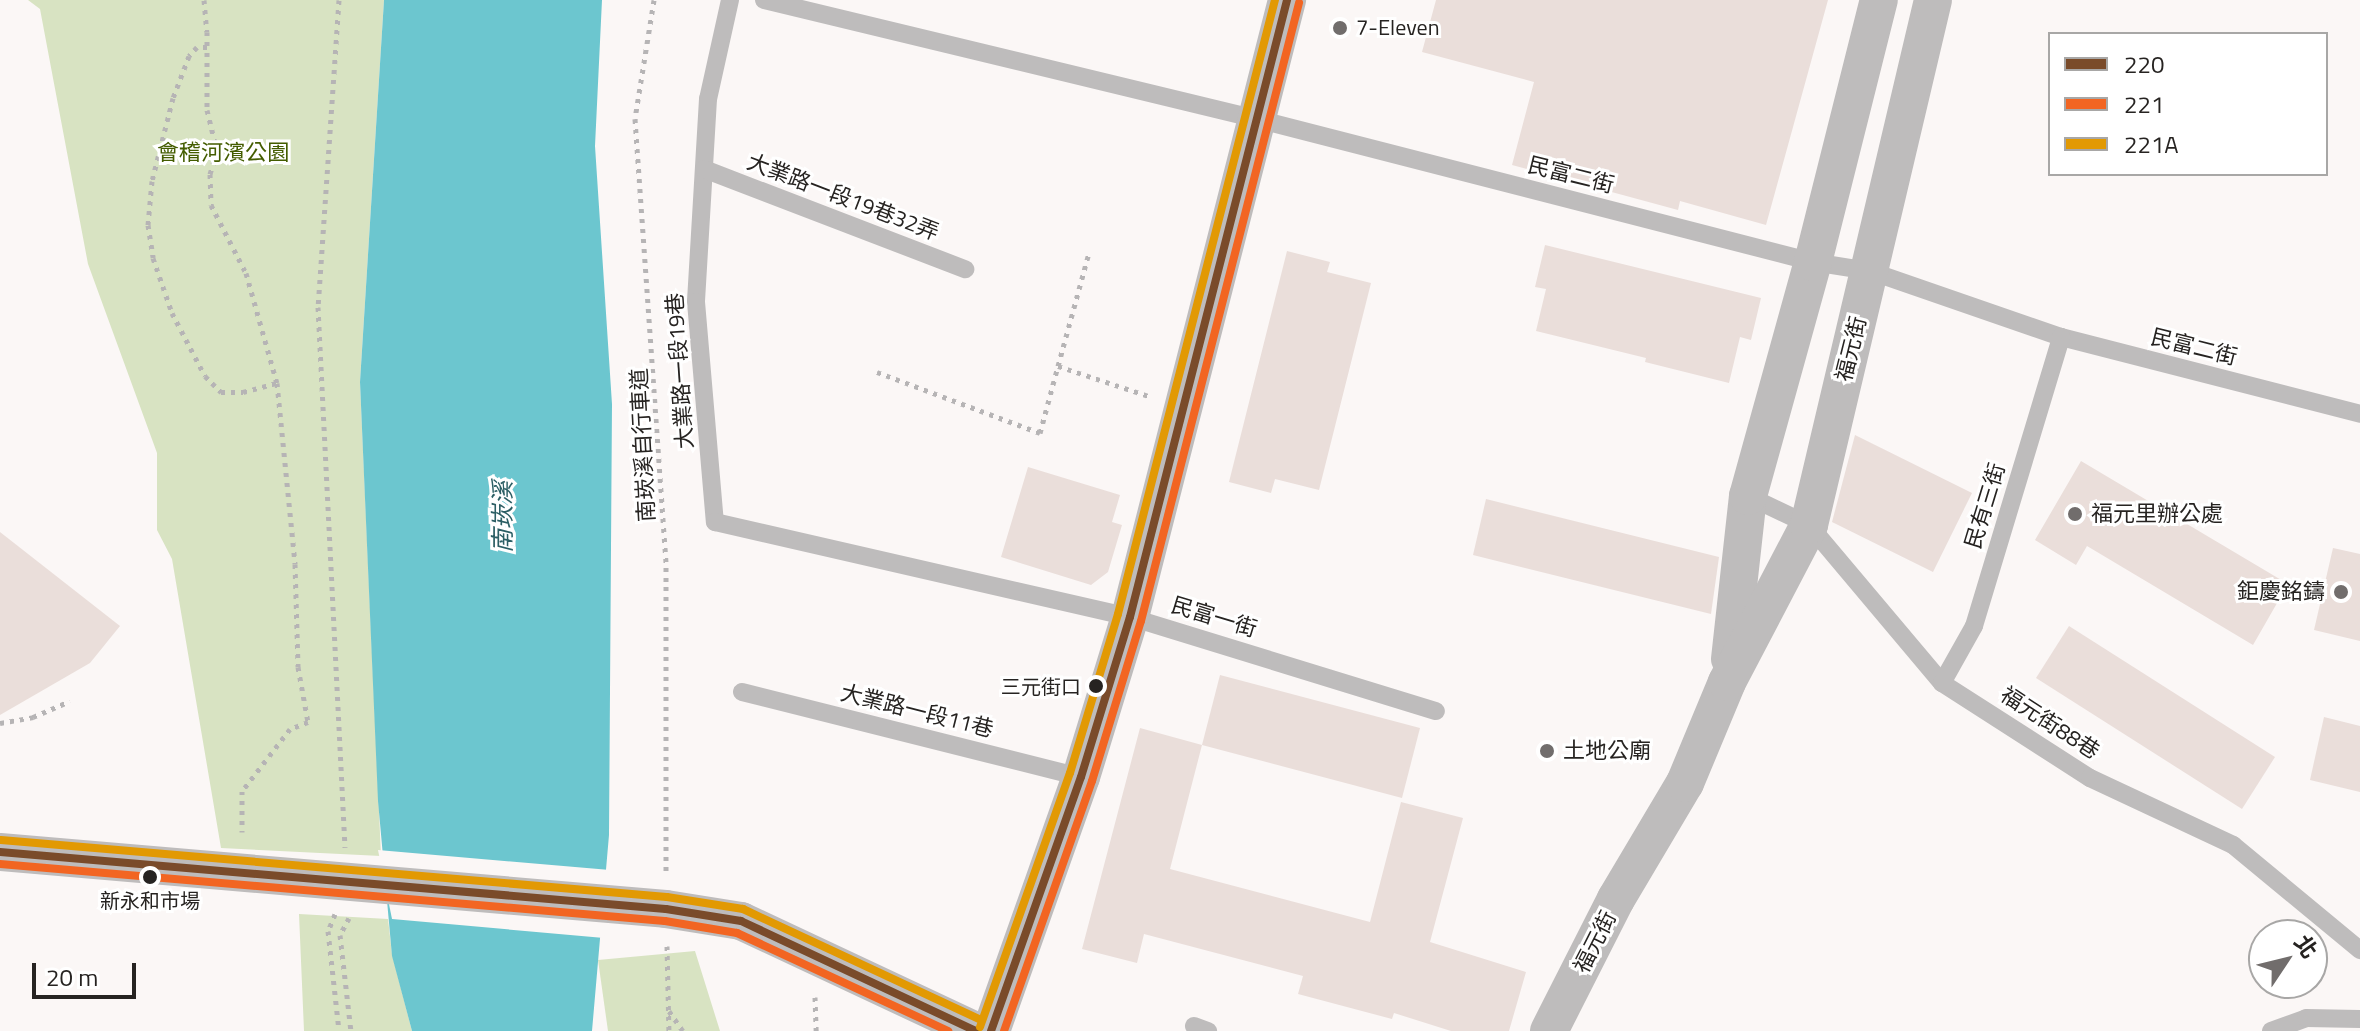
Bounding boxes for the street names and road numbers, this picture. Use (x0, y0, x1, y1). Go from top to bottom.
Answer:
street label: 大業路一段19巷32弄 (743, 148, 943, 246)
street label: 民富二街 (1525, 152, 1617, 198)
street label: 大業路一段19巷 (661, 292, 699, 450)
street label: 福元街 (1830, 314, 1872, 384)
street label: 民富二街 (2148, 324, 2240, 370)
street label: 南崁溪自行車道 (626, 367, 660, 523)
street label: 民有三街 (1960, 460, 2010, 552)
street label: 民富一街 (1168, 592, 1260, 642)
street label: 大業路一段11巷 (838, 679, 996, 743)
street label: 福元街88巷 (1996, 681, 2104, 765)
street label: 福元街 (1568, 907, 1622, 977)

